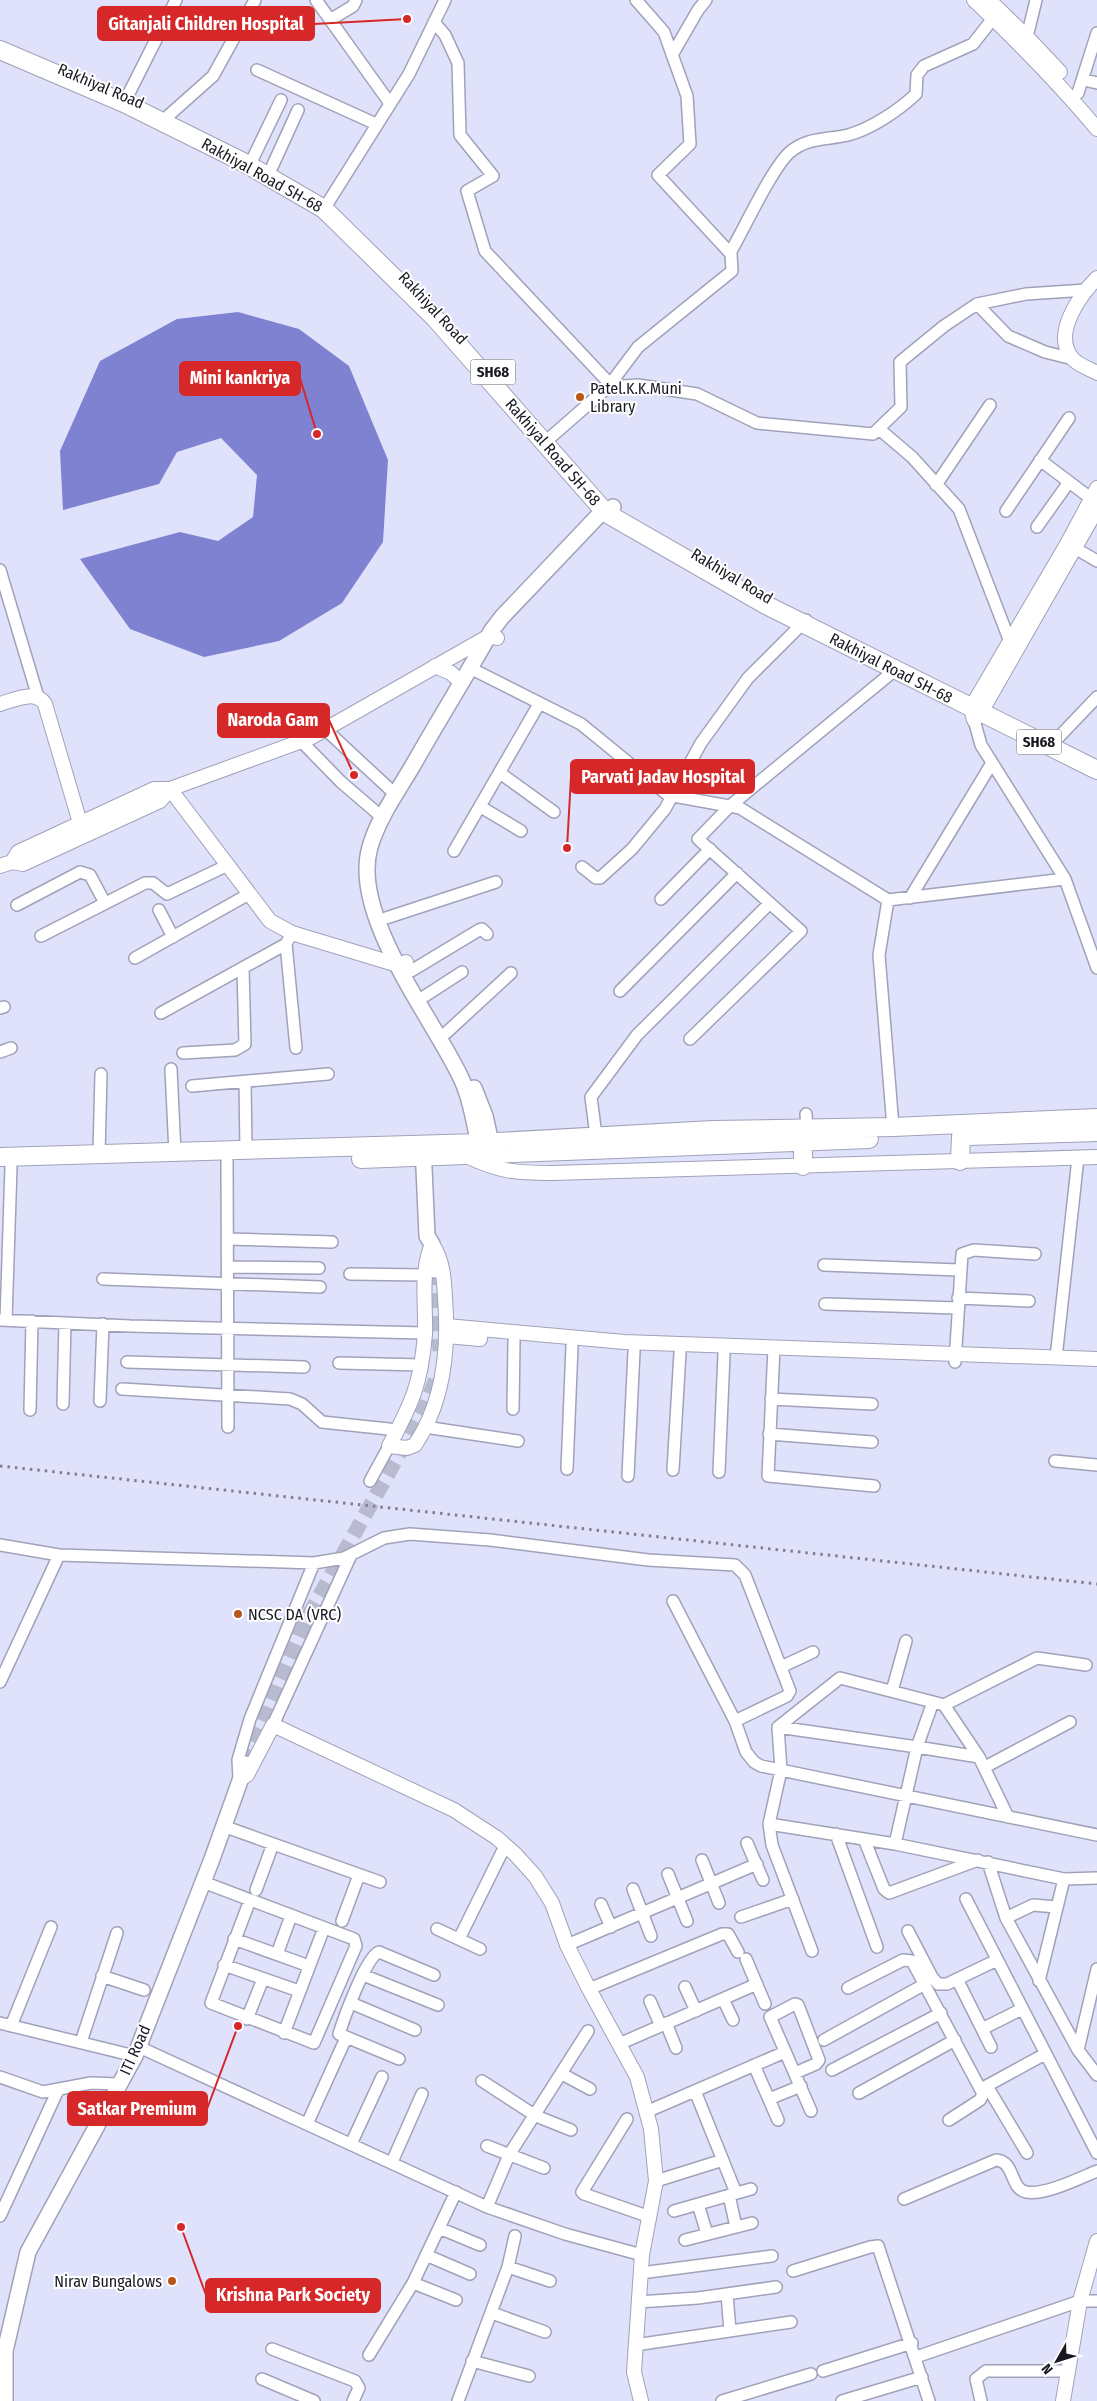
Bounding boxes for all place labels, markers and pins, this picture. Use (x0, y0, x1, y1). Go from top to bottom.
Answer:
callout: Gitanjali Children Hospital (98, 7, 314, 40)
callout: Mini kankriya (180, 362, 300, 395)
place label: Patel.K.K.Muni Library (590, 379, 682, 416)
marker: Patel.K.K.Muni Library (574, 391, 586, 403)
callout: Naroda Gam (218, 704, 329, 737)
callout: Parvati Jadav Hospital (571, 760, 754, 793)
place label: NCSC DA (VRC) (248, 1605, 341, 1624)
marker: NCSC DA (VRC) (232, 1608, 244, 1620)
callout: Satkar Premium (68, 2092, 207, 2125)
place label: Nirav Bungalows (54, 2272, 162, 2291)
marker: Nirav Bungalows (166, 2275, 178, 2287)
callout: Krishna Park Society (206, 2279, 380, 2312)

